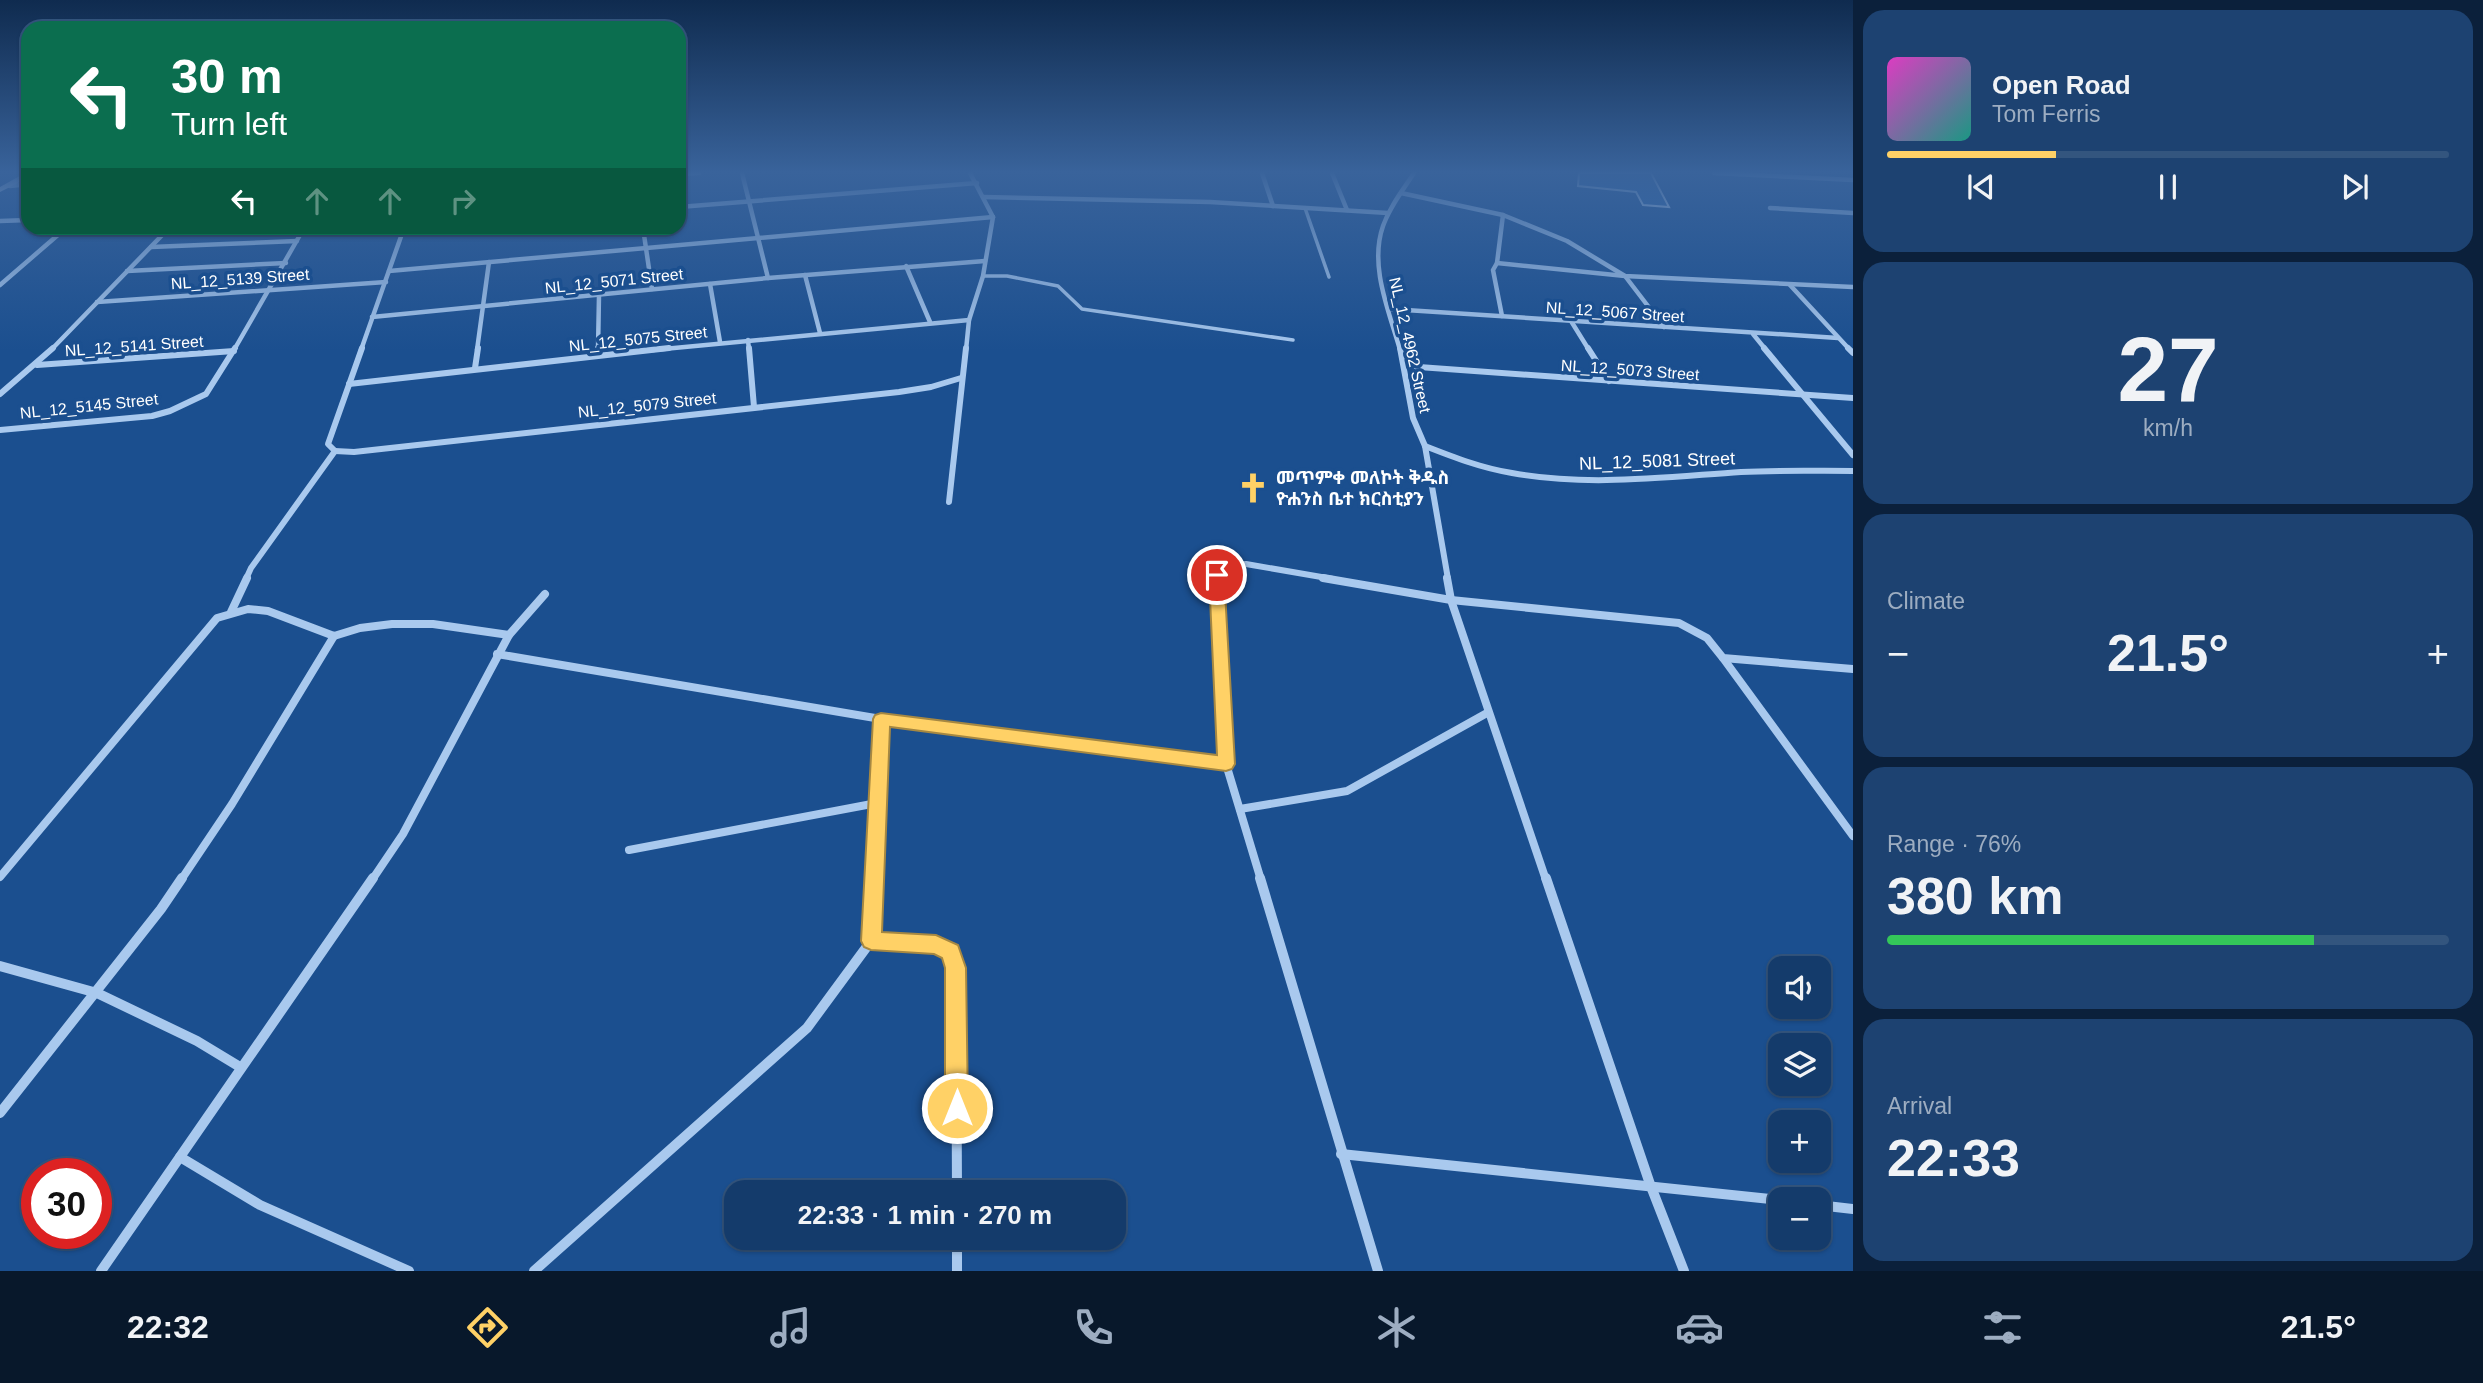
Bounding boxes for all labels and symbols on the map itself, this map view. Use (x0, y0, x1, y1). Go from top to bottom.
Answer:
street label: NL_12_5071 Street (544, 265, 685, 298)
street label: NL_12_5139 Street (170, 266, 310, 293)
street label: NL_12_4962 Street (1385, 275, 1434, 415)
street label: NL_12_5067 Street (1545, 299, 1685, 326)
street label: NL_12_5075 Street (568, 323, 709, 356)
street label: NL_12_5141 Street (64, 333, 204, 360)
street label: NL_12_5073 Street (1560, 357, 1700, 384)
street label: NL_12_5079 Street (577, 389, 718, 422)
street label: NL_12_5145 Street (19, 390, 160, 423)
street label: NL_12_5081 Street (1579, 448, 1735, 475)
place label: መጥምቀ መለኮት ቅዱስ ዮሐንስ ቤተ ክርስቲያን (1276, 468, 1449, 509)
church icon: መጥምቀ መለኮት ቅዱስ ዮሐንስ ቤተ ክርስቲያን (1236, 471, 1270, 505)
pin (1187, 545, 1247, 605)
position arrow (920, 1071, 994, 1145)
speed limit sign: 30 (21, 1158, 112, 1249)

